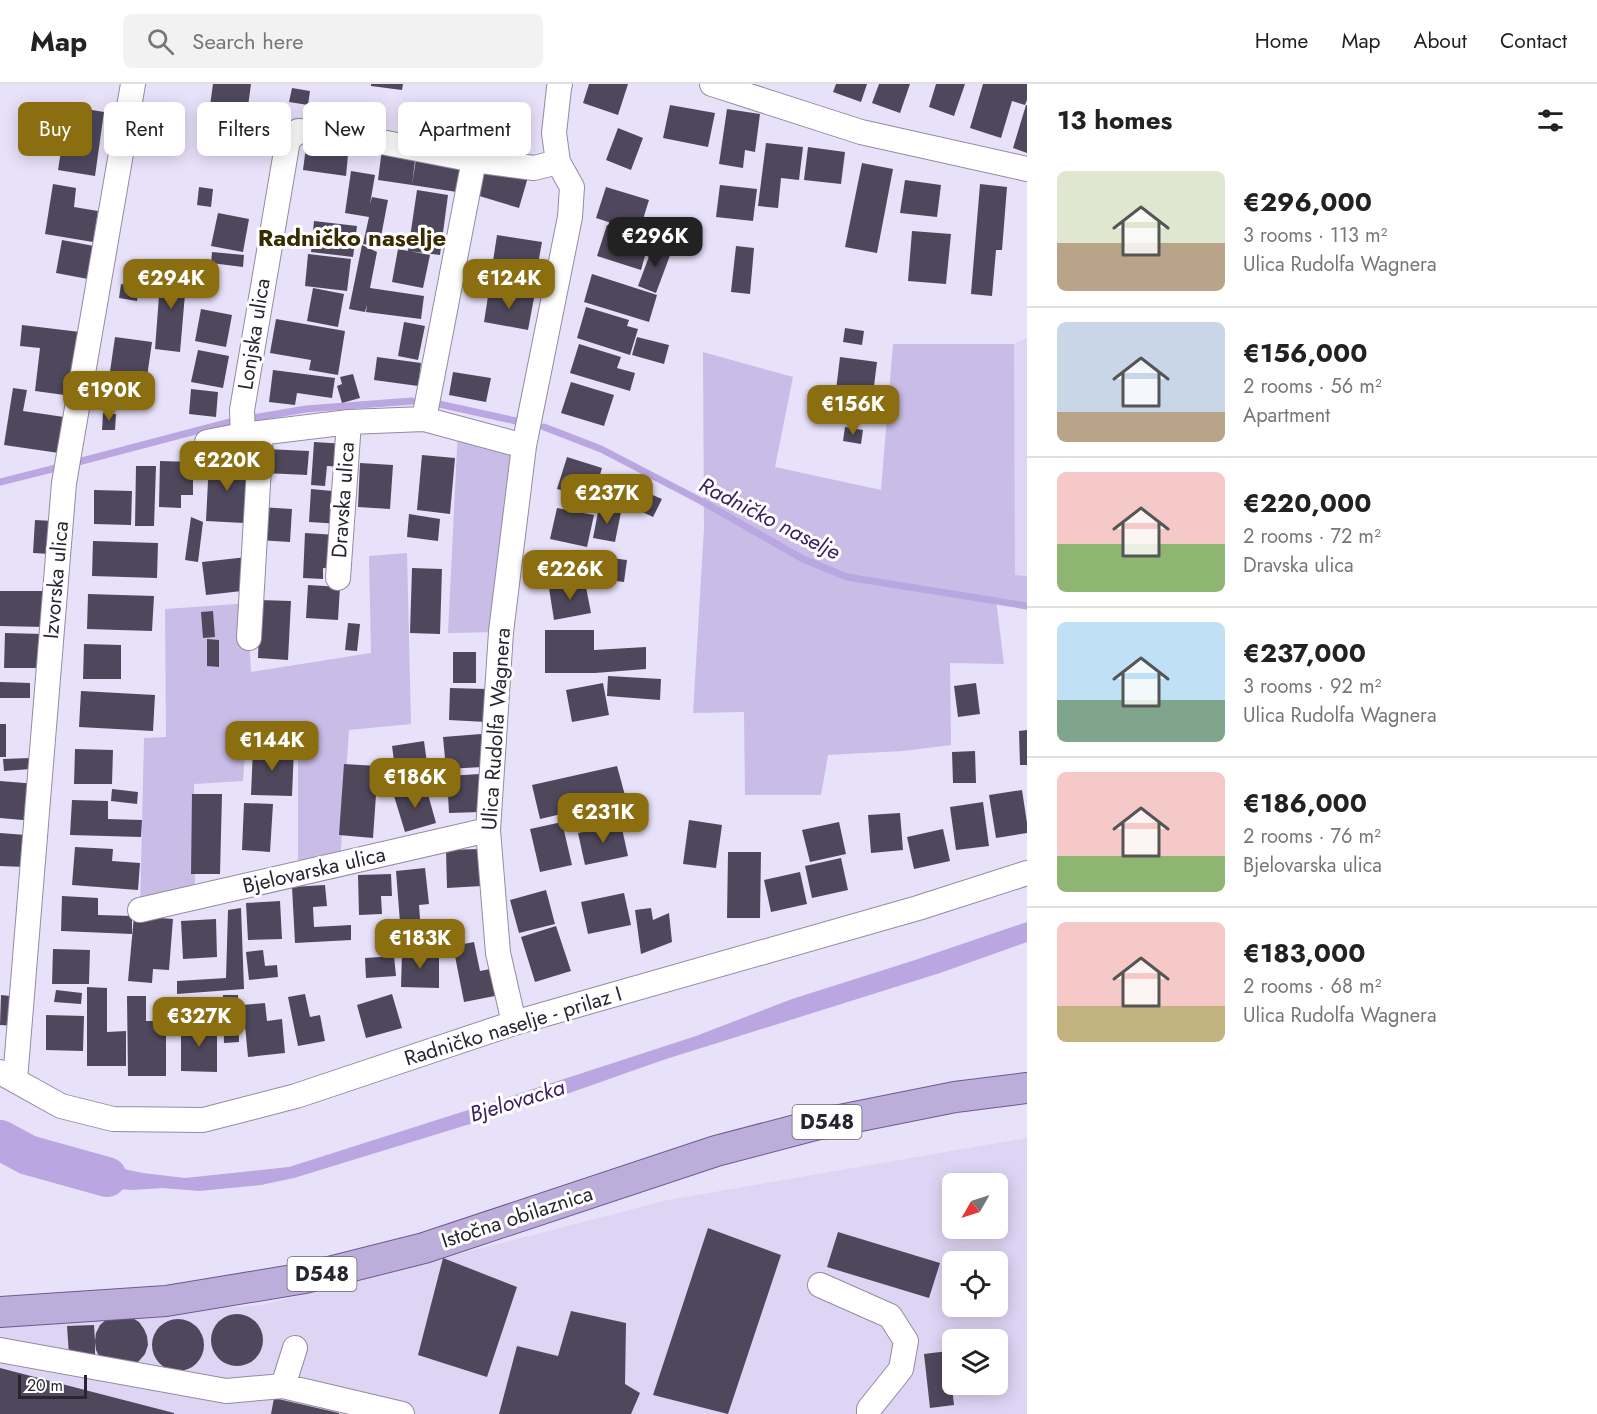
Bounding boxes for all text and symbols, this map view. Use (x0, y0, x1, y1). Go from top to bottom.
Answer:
search box (123, 14, 543, 68)
text: Map (30, 21, 87, 62)
icon: search (144, 25, 177, 58)
text: Search here (192, 25, 304, 57)
text: Home (1255, 26, 1308, 56)
text: Map (1341, 26, 1381, 56)
text: About (1414, 26, 1467, 56)
text: Contact (1500, 26, 1567, 56)
text: 13 homes (1057, 101, 1172, 139)
chip: Buy (18, 102, 92, 156)
chip: Rent (104, 102, 185, 156)
chip: Filters (197, 102, 291, 156)
chip: New (303, 102, 386, 156)
chip: Apartment (398, 102, 531, 156)
icon: filters (1534, 104, 1567, 137)
text: €296,000 (1243, 183, 1372, 221)
icon: home (1105, 195, 1177, 267)
pin: €296K (613, 217, 697, 268)
district label: Radničko naselje (258, 220, 446, 255)
text: 3 rooms · 113 m² (1243, 221, 1387, 250)
text: €296K (622, 222, 688, 251)
text: Ulica Rudolfa Wagnera (1243, 250, 1437, 279)
pin: €294K (129, 259, 213, 310)
pin: €124K (467, 259, 551, 310)
text: €294K (137, 264, 205, 293)
text: €124K (477, 264, 541, 293)
street label: Lonjska ulica (230, 276, 278, 392)
text: €156,000 (1243, 334, 1368, 372)
icon: home (1105, 346, 1177, 418)
pin: €190K (67, 371, 151, 422)
text: 2 rooms · 56 m² (1243, 372, 1382, 401)
text: €190K (77, 376, 141, 405)
pin: €156K (811, 385, 895, 436)
text: €156K (821, 390, 885, 419)
text: Apartment (1243, 401, 1330, 430)
pin: €220K (185, 441, 269, 492)
street label: Dravska ulica (324, 441, 362, 559)
text: €220K (194, 446, 260, 475)
water label: Radničko naselje (694, 469, 846, 567)
pin: €237K (565, 474, 649, 525)
text: €237K (575, 479, 639, 508)
text: €220,000 (1243, 484, 1371, 522)
icon: home (1105, 496, 1177, 568)
street label: Izvorska ulica (36, 520, 76, 640)
text: 2 rooms · 72 m² (1243, 522, 1381, 551)
pin: €226K (528, 550, 612, 601)
text: Dravska ulica (1243, 551, 1354, 580)
text: €226K (537, 555, 603, 584)
street label: Ulica Rudolfa Wagnera (474, 627, 518, 831)
text: €237,000 (1243, 634, 1366, 672)
icon: home (1105, 646, 1177, 718)
text: 3 rooms · 92 m² (1243, 672, 1381, 701)
text: Ulica Rudolfa Wagnera (1243, 701, 1437, 730)
pin: €144K (230, 721, 314, 772)
text: €144K (239, 726, 305, 755)
pin: €186K (373, 758, 457, 809)
text: €186K (383, 763, 447, 792)
text: €186,000 (1243, 784, 1367, 822)
pin: €231K (561, 793, 645, 844)
icon: home (1105, 796, 1177, 868)
text: €231K (572, 798, 634, 827)
text: 2 rooms · 76 m² (1243, 822, 1381, 851)
street label: Bjelovarska ulica (240, 839, 388, 901)
text: Bjelovarska ulica (1243, 851, 1382, 880)
pin: €183K (378, 919, 462, 970)
text: €183K (389, 924, 451, 953)
text: €183,000 (1243, 934, 1365, 972)
icon: home (1105, 946, 1177, 1018)
text: 2 rooms · 68 m² (1243, 972, 1381, 1001)
street label: Radničko naselje - prilaz I (401, 979, 625, 1073)
pin: €327K (157, 997, 241, 1048)
text: Ulica Rudolfa Wagnera (1243, 1001, 1437, 1030)
text: €327K (167, 1002, 231, 1031)
water label: Bjelovacka (466, 1070, 568, 1130)
road number: D548 (792, 1105, 862, 1139)
north arrow (942, 1173, 1008, 1239)
map controls (942, 1173, 1008, 1395)
street label: Istočna obilaznica (437, 1178, 597, 1256)
button: locate (942, 1251, 1008, 1317)
road number: D548 (288, 1257, 356, 1291)
button: layers (942, 1329, 1008, 1395)
scale bar (18, 1372, 87, 1400)
text: 20 m (27, 1374, 63, 1397)

